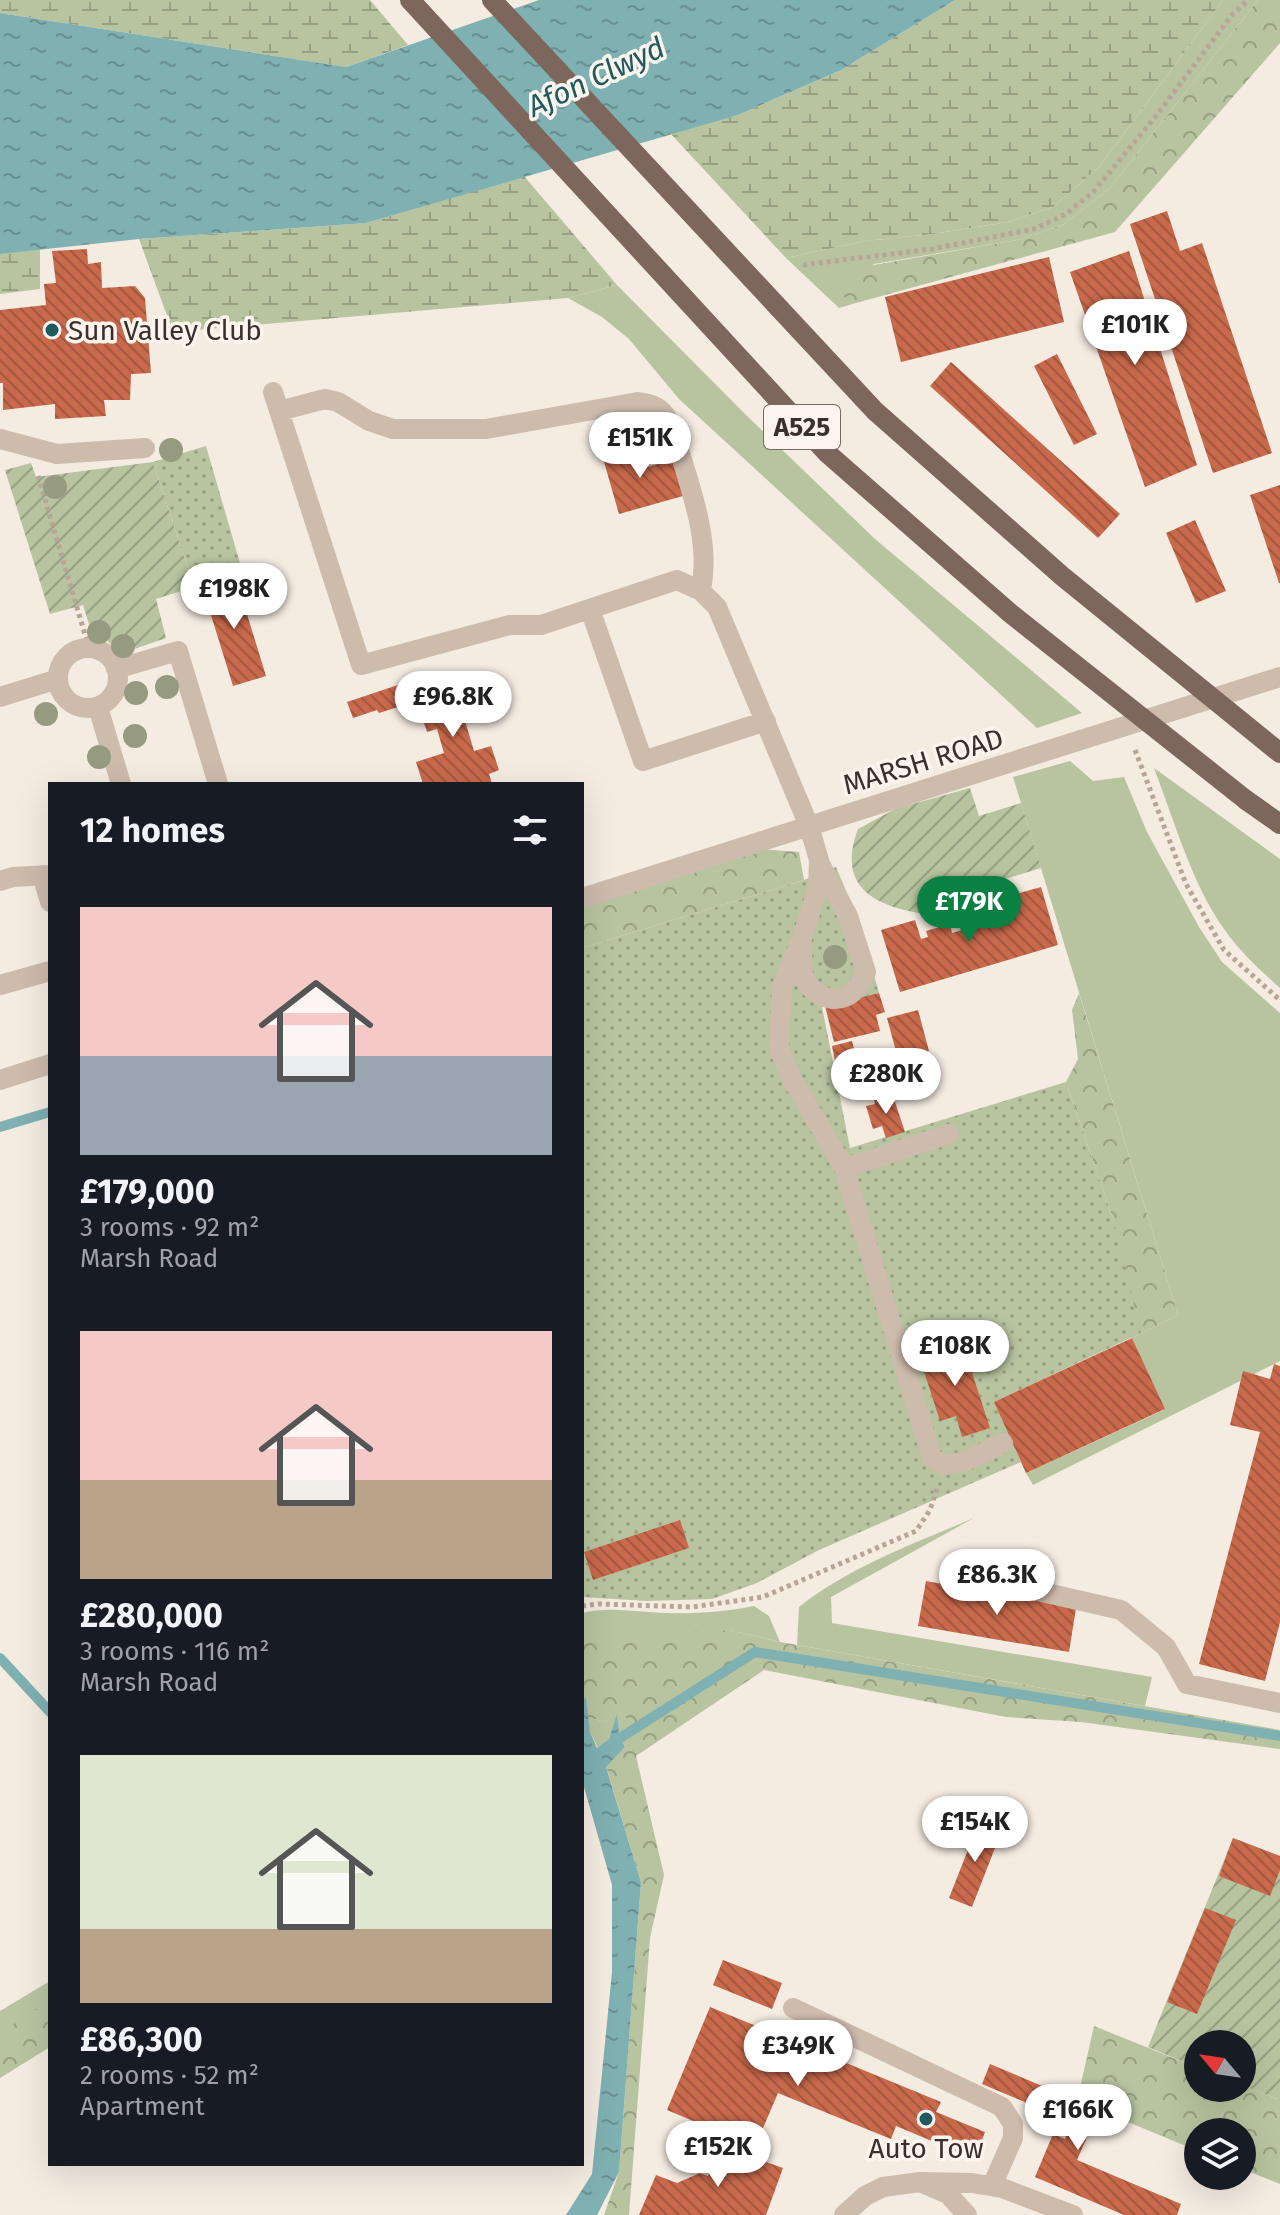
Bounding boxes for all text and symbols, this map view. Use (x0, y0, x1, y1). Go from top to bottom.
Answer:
water label: Afon Clwyd (521, 30, 670, 125)
pin: £101K (1079, 299, 1191, 367)
text: £101K (1101, 309, 1169, 340)
place label: Sun Valley Club (68, 314, 262, 347)
marker: Sun Valley Club (43, 321, 61, 339)
road number: A525 (764, 405, 840, 449)
pin: £151K (584, 412, 696, 480)
text: £151K (607, 422, 673, 453)
pin: £198K (178, 563, 290, 631)
text: £198K (198, 573, 270, 604)
pin: £96.8K (388, 671, 518, 739)
text: £96.8K (413, 681, 493, 712)
street label: MARSH ROAD (839, 721, 1007, 802)
icon: filters (508, 808, 552, 852)
text: 12 homes (80, 810, 225, 851)
pin: £179K (913, 876, 1025, 944)
text: £179K (935, 886, 1003, 917)
icon: home (244, 959, 388, 1103)
pin: £280K (830, 1048, 942, 1116)
text: £280K (849, 1058, 923, 1089)
text: £179,000 (80, 1171, 215, 1212)
text: 3 rooms · 92 m² (80, 1212, 259, 1243)
text: Marsh Road (80, 1243, 218, 1274)
pin: £108K (899, 1320, 1011, 1388)
text: £108K (919, 1330, 991, 1361)
icon: home (244, 1383, 388, 1527)
pin: £86.3K (932, 1549, 1062, 1617)
text: £86.3K (957, 1559, 1037, 1590)
text: £280,000 (80, 1595, 223, 1636)
text: 3 rooms · 116 m² (80, 1636, 269, 1667)
text: Marsh Road (80, 1667, 218, 1698)
pin: £154K (919, 1796, 1031, 1864)
text: £154K (940, 1806, 1010, 1837)
icon: home (244, 1807, 388, 1951)
text: £86,300 (80, 2019, 203, 2060)
pin: £349K (742, 2020, 854, 2088)
text: £349K (762, 2030, 834, 2061)
north arrow (1184, 2030, 1256, 2102)
map controls (1184, 2030, 1256, 2190)
text: 2 rooms · 52 m² (80, 2060, 259, 2091)
pin: £166K (1022, 2084, 1134, 2152)
text: Apartment (80, 2091, 205, 2122)
text: £166K (1043, 2094, 1113, 2125)
marker: Auto Tow (917, 2110, 935, 2128)
button: layers (1184, 2118, 1256, 2190)
pin: £152K (662, 2121, 774, 2189)
text: £152K (684, 2131, 752, 2162)
place label: Auto Tow (868, 2132, 984, 2165)

